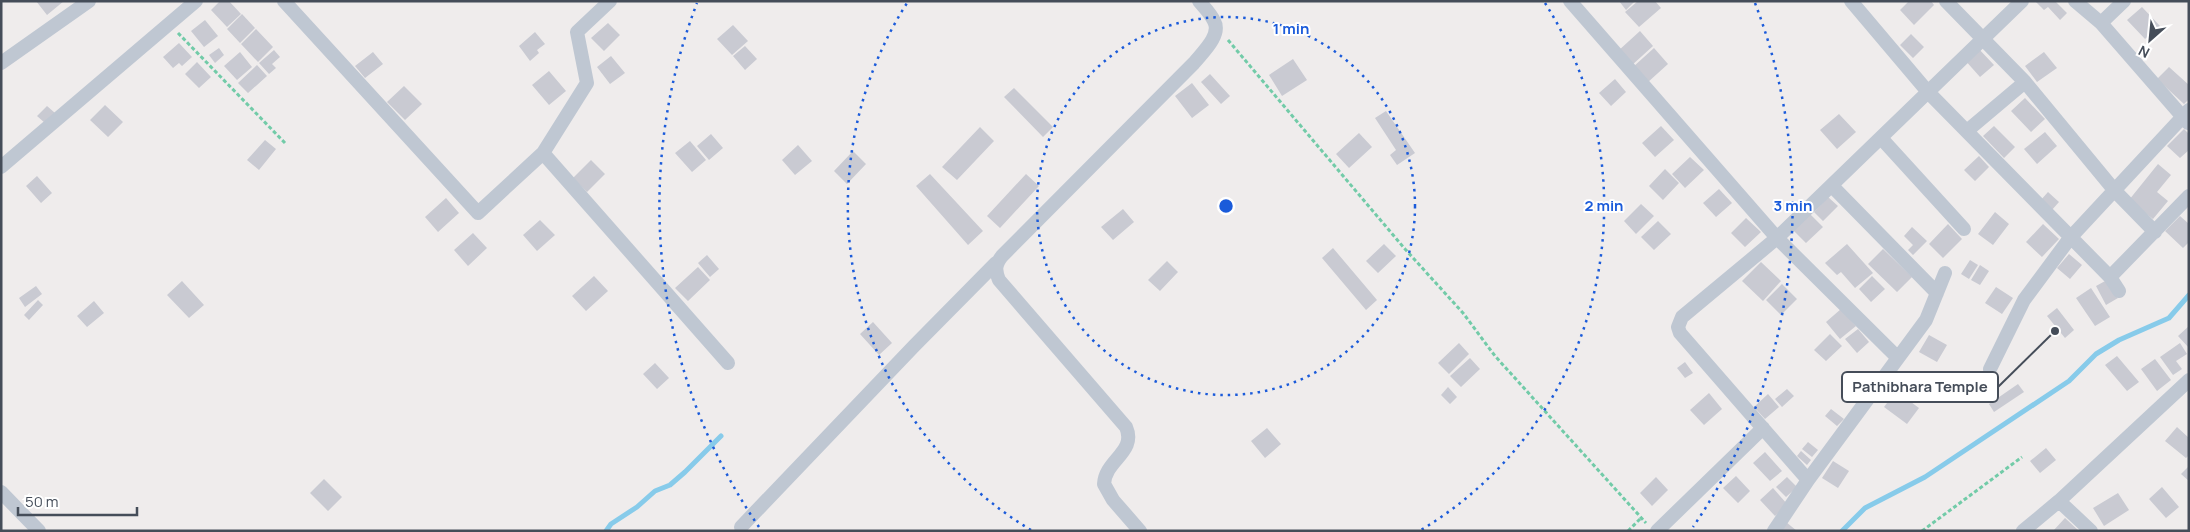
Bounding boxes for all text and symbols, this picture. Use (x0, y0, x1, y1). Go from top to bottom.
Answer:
north arrow (2125, 15, 2175, 65)
text: 1 min (1273, 18, 1309, 39)
text: N (2135, 41, 2153, 63)
text: 2 min (1584, 195, 1624, 216)
text: 3 min (1774, 195, 1812, 216)
centre of rings (1217, 197, 1235, 215)
callout: Pathibhara Temple (1842, 372, 1998, 402)
text: Pathibhara Temple (1852, 376, 1988, 397)
scale bar (18, 484, 136, 516)
text: 50 m (25, 491, 59, 512)

